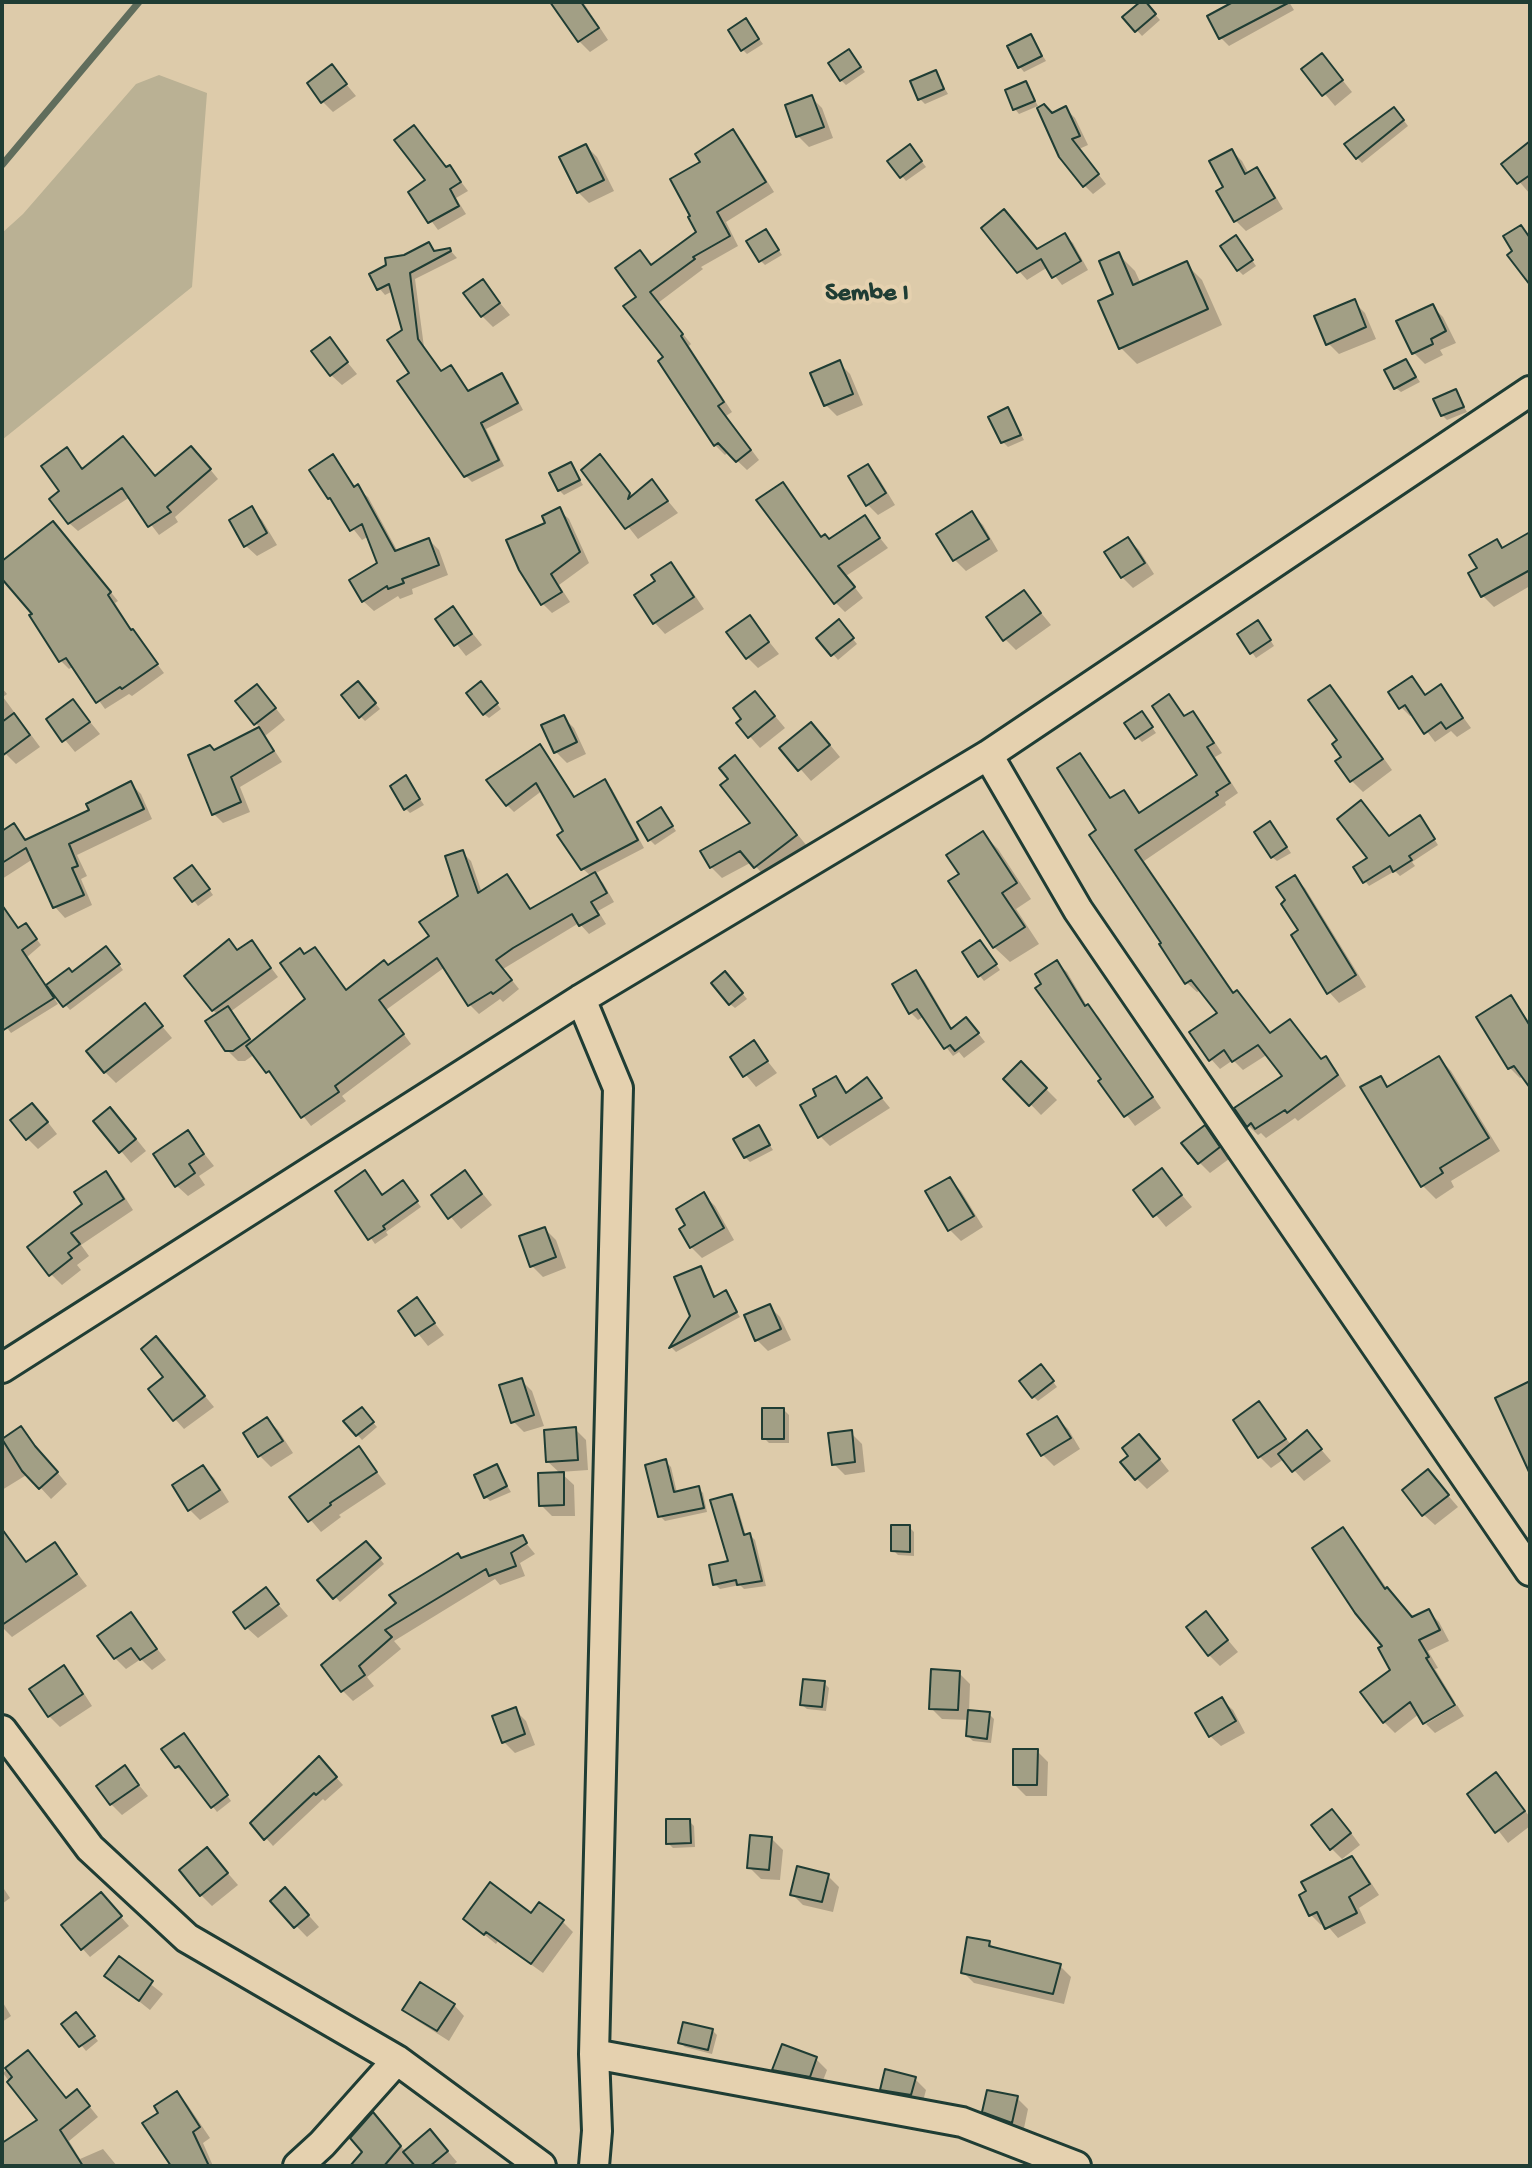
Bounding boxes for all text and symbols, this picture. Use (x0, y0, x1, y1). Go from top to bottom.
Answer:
district label: Sembe I (825, 279, 909, 311)

